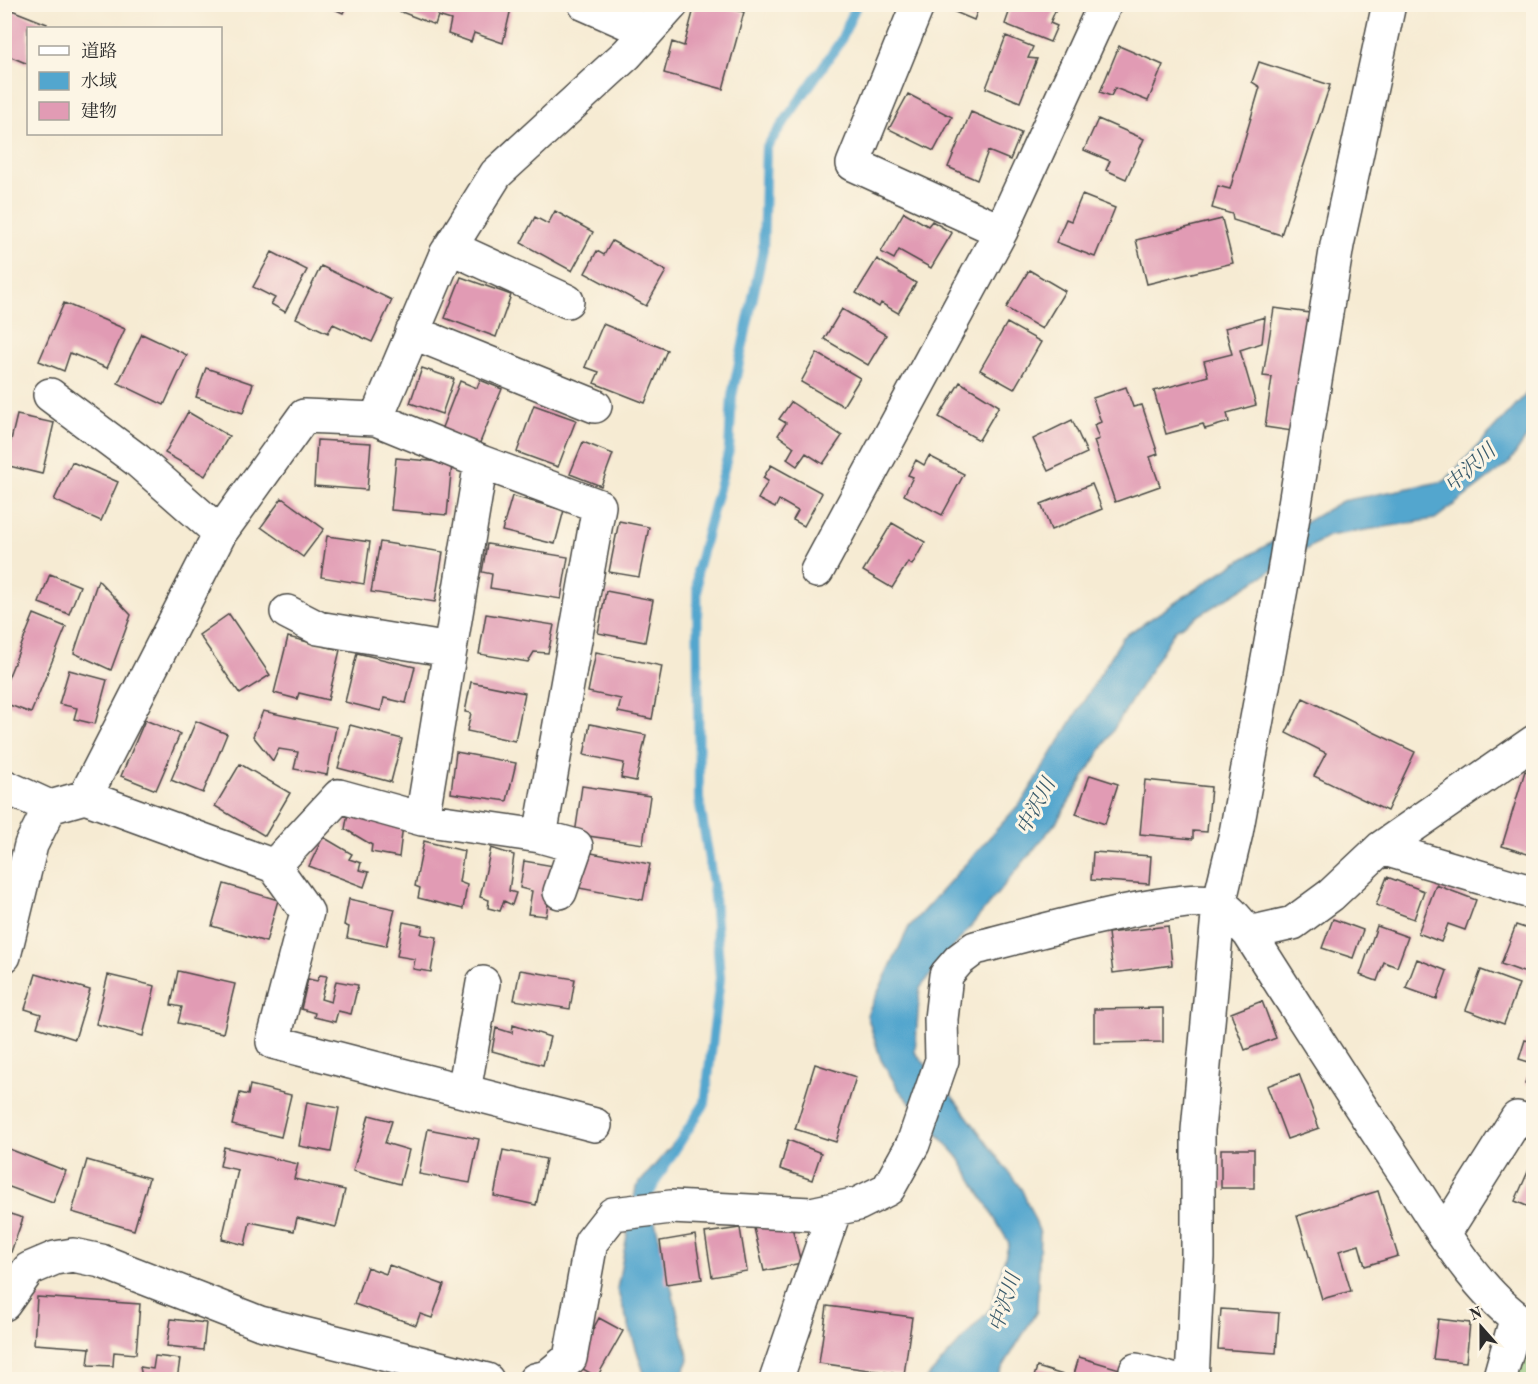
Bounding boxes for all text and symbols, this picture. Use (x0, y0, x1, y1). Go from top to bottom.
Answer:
legend (27, 27, 222, 135)
text: 道路 (81, 41, 117, 61)
text: 水域 (81, 71, 117, 91)
text: 建物 (81, 101, 117, 121)
water label: 中沢川 (1441, 439, 1501, 497)
water label: 中沢川 (1012, 773, 1061, 838)
water label: 中沢川 (985, 1269, 1025, 1335)
north arrow (1451, 1297, 1511, 1357)
text: N (1468, 1305, 1486, 1325)

